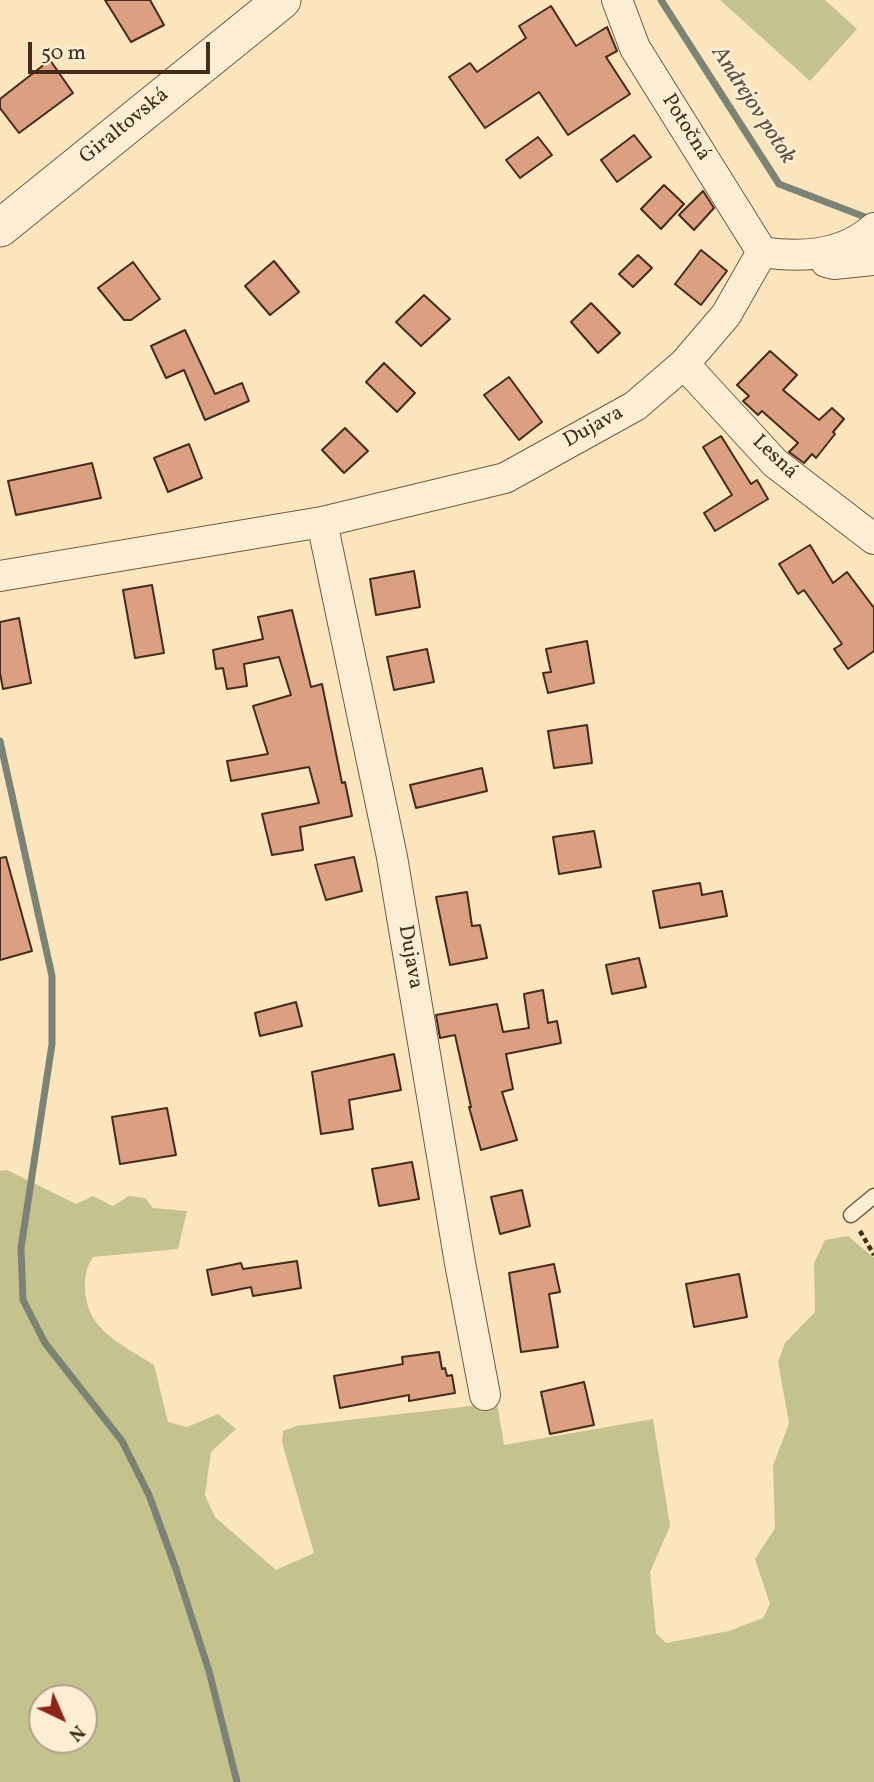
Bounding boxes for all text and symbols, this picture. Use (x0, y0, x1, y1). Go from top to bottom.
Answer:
scale bar (32, 28, 214, 72)
text: 50 m (41, 39, 86, 68)
water label: Andrejov potok (704, 42, 800, 170)
street label: Giraltovská (75, 83, 175, 171)
street label: Potočná (655, 90, 715, 166)
street label: Dujava (560, 401, 628, 455)
street label: Lesná (746, 430, 802, 486)
street label: Dujava (391, 923, 427, 991)
north arrow (28, 1684, 98, 1754)
text: N (62, 1719, 90, 1747)

